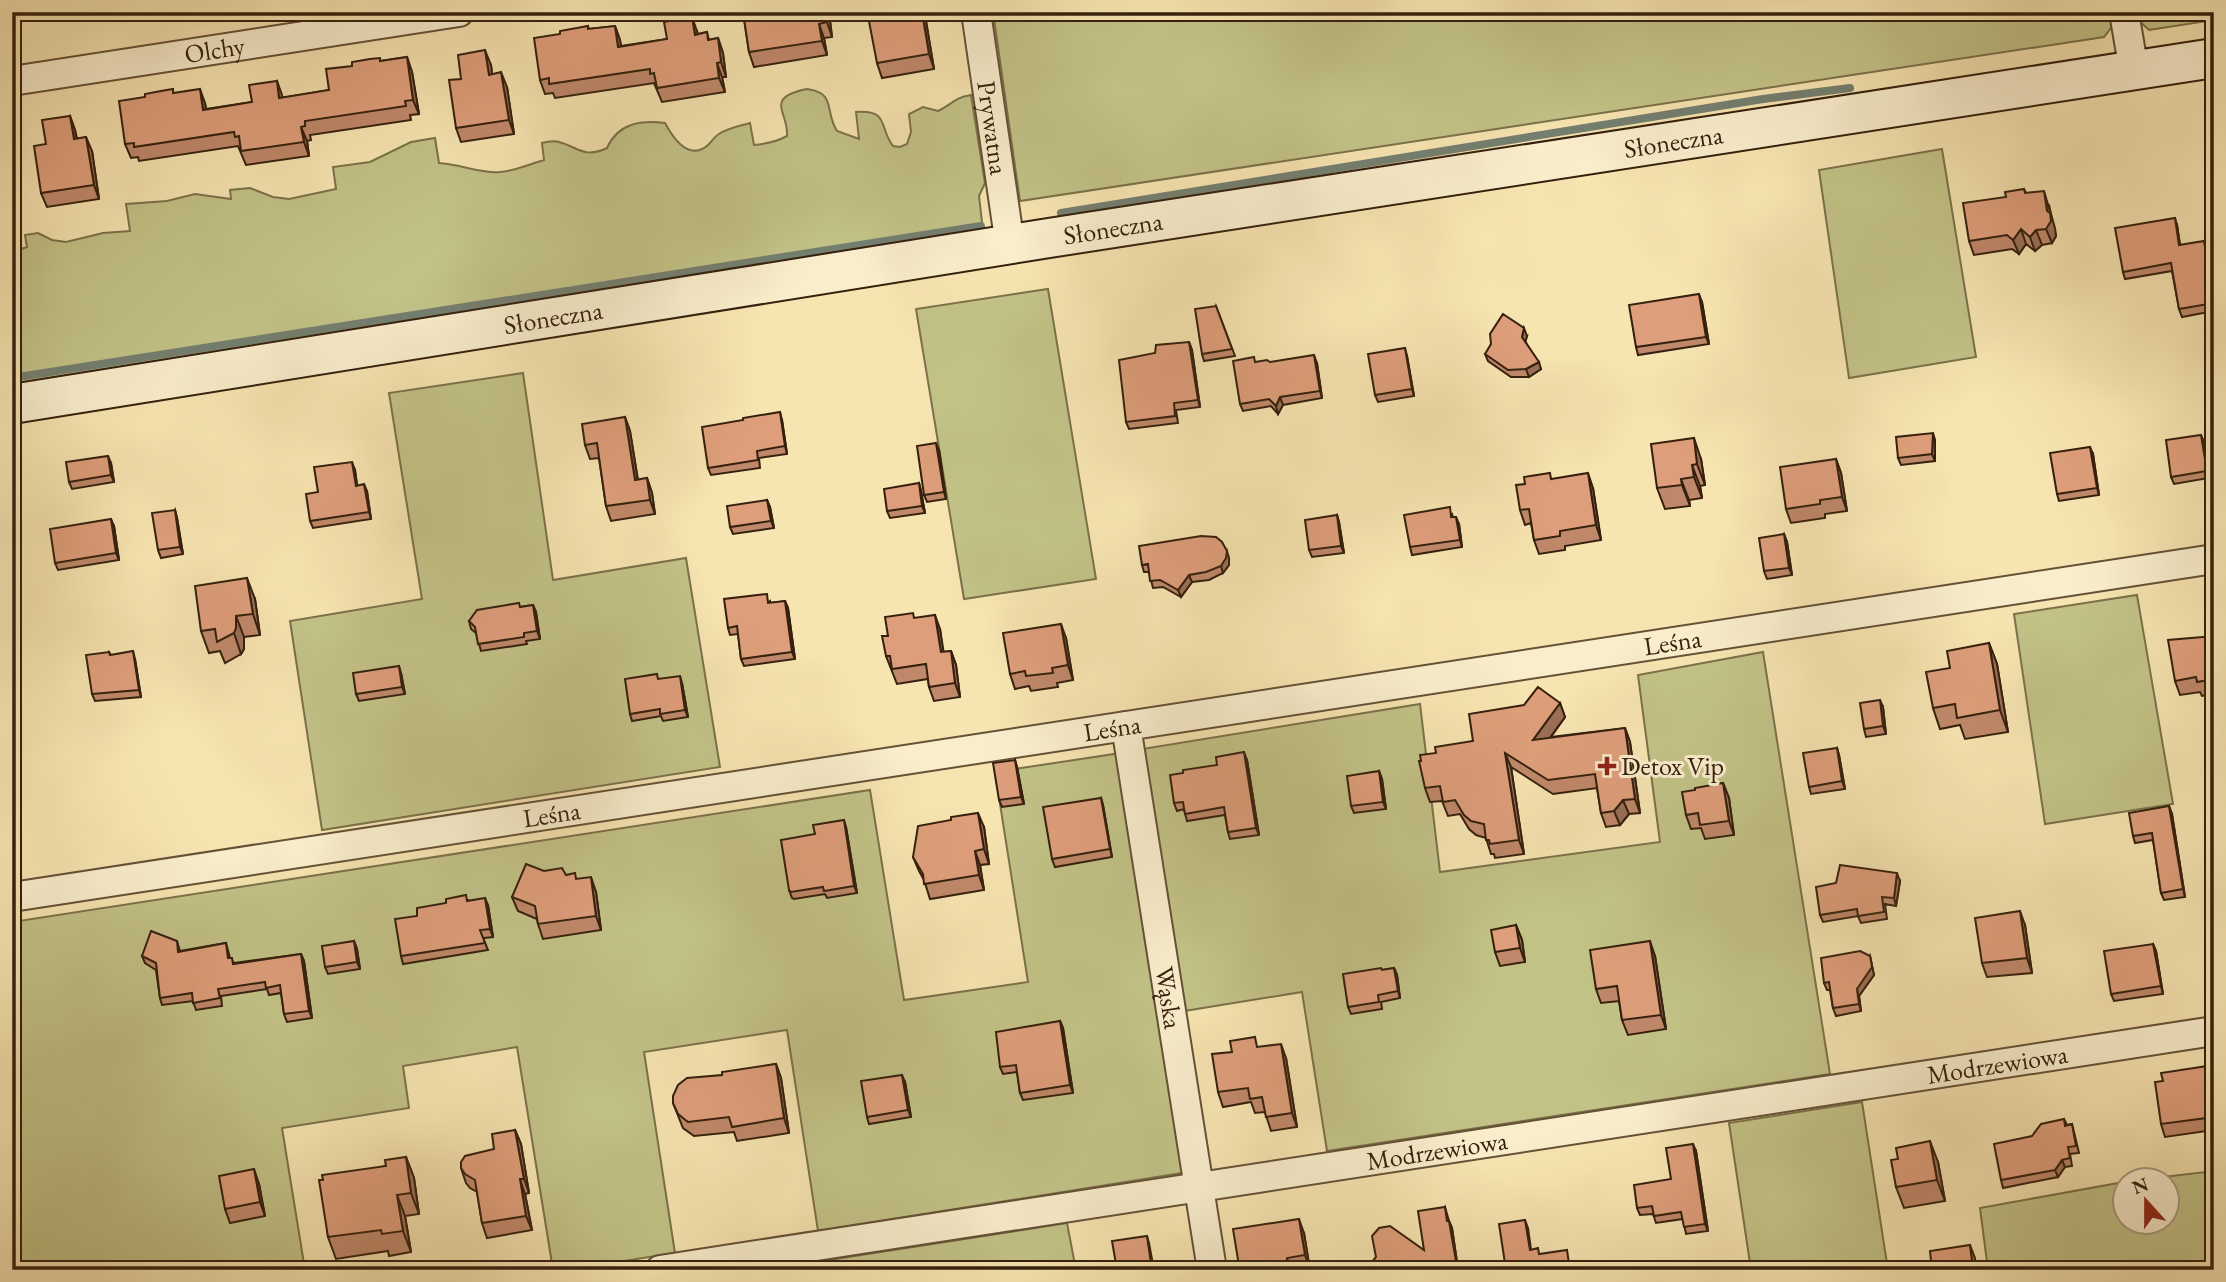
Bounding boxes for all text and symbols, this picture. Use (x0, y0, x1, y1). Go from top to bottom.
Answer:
street label: Olchy (182, 28, 248, 71)
street label: Prywatna (969, 79, 1017, 178)
street label: Słoneczna (1622, 117, 1726, 166)
street label: Słoneczna (1061, 204, 1166, 253)
street label: Słoneczna (501, 293, 606, 342)
street label: Leśna (1641, 621, 1704, 663)
street label: Leśna (1081, 707, 1144, 749)
place label: Detox Vip (1621, 749, 1724, 783)
marker: Detox Vip (1599, 758, 1615, 774)
street label: Leśna (521, 793, 583, 835)
street label: Wąska (1147, 964, 1191, 1032)
street label: Modrzewiowa (1924, 1037, 2071, 1092)
street label: Modrzewiowa (1364, 1123, 1510, 1178)
north arrow (2110, 1166, 2180, 1236)
text: N (2128, 1171, 2152, 1200)

